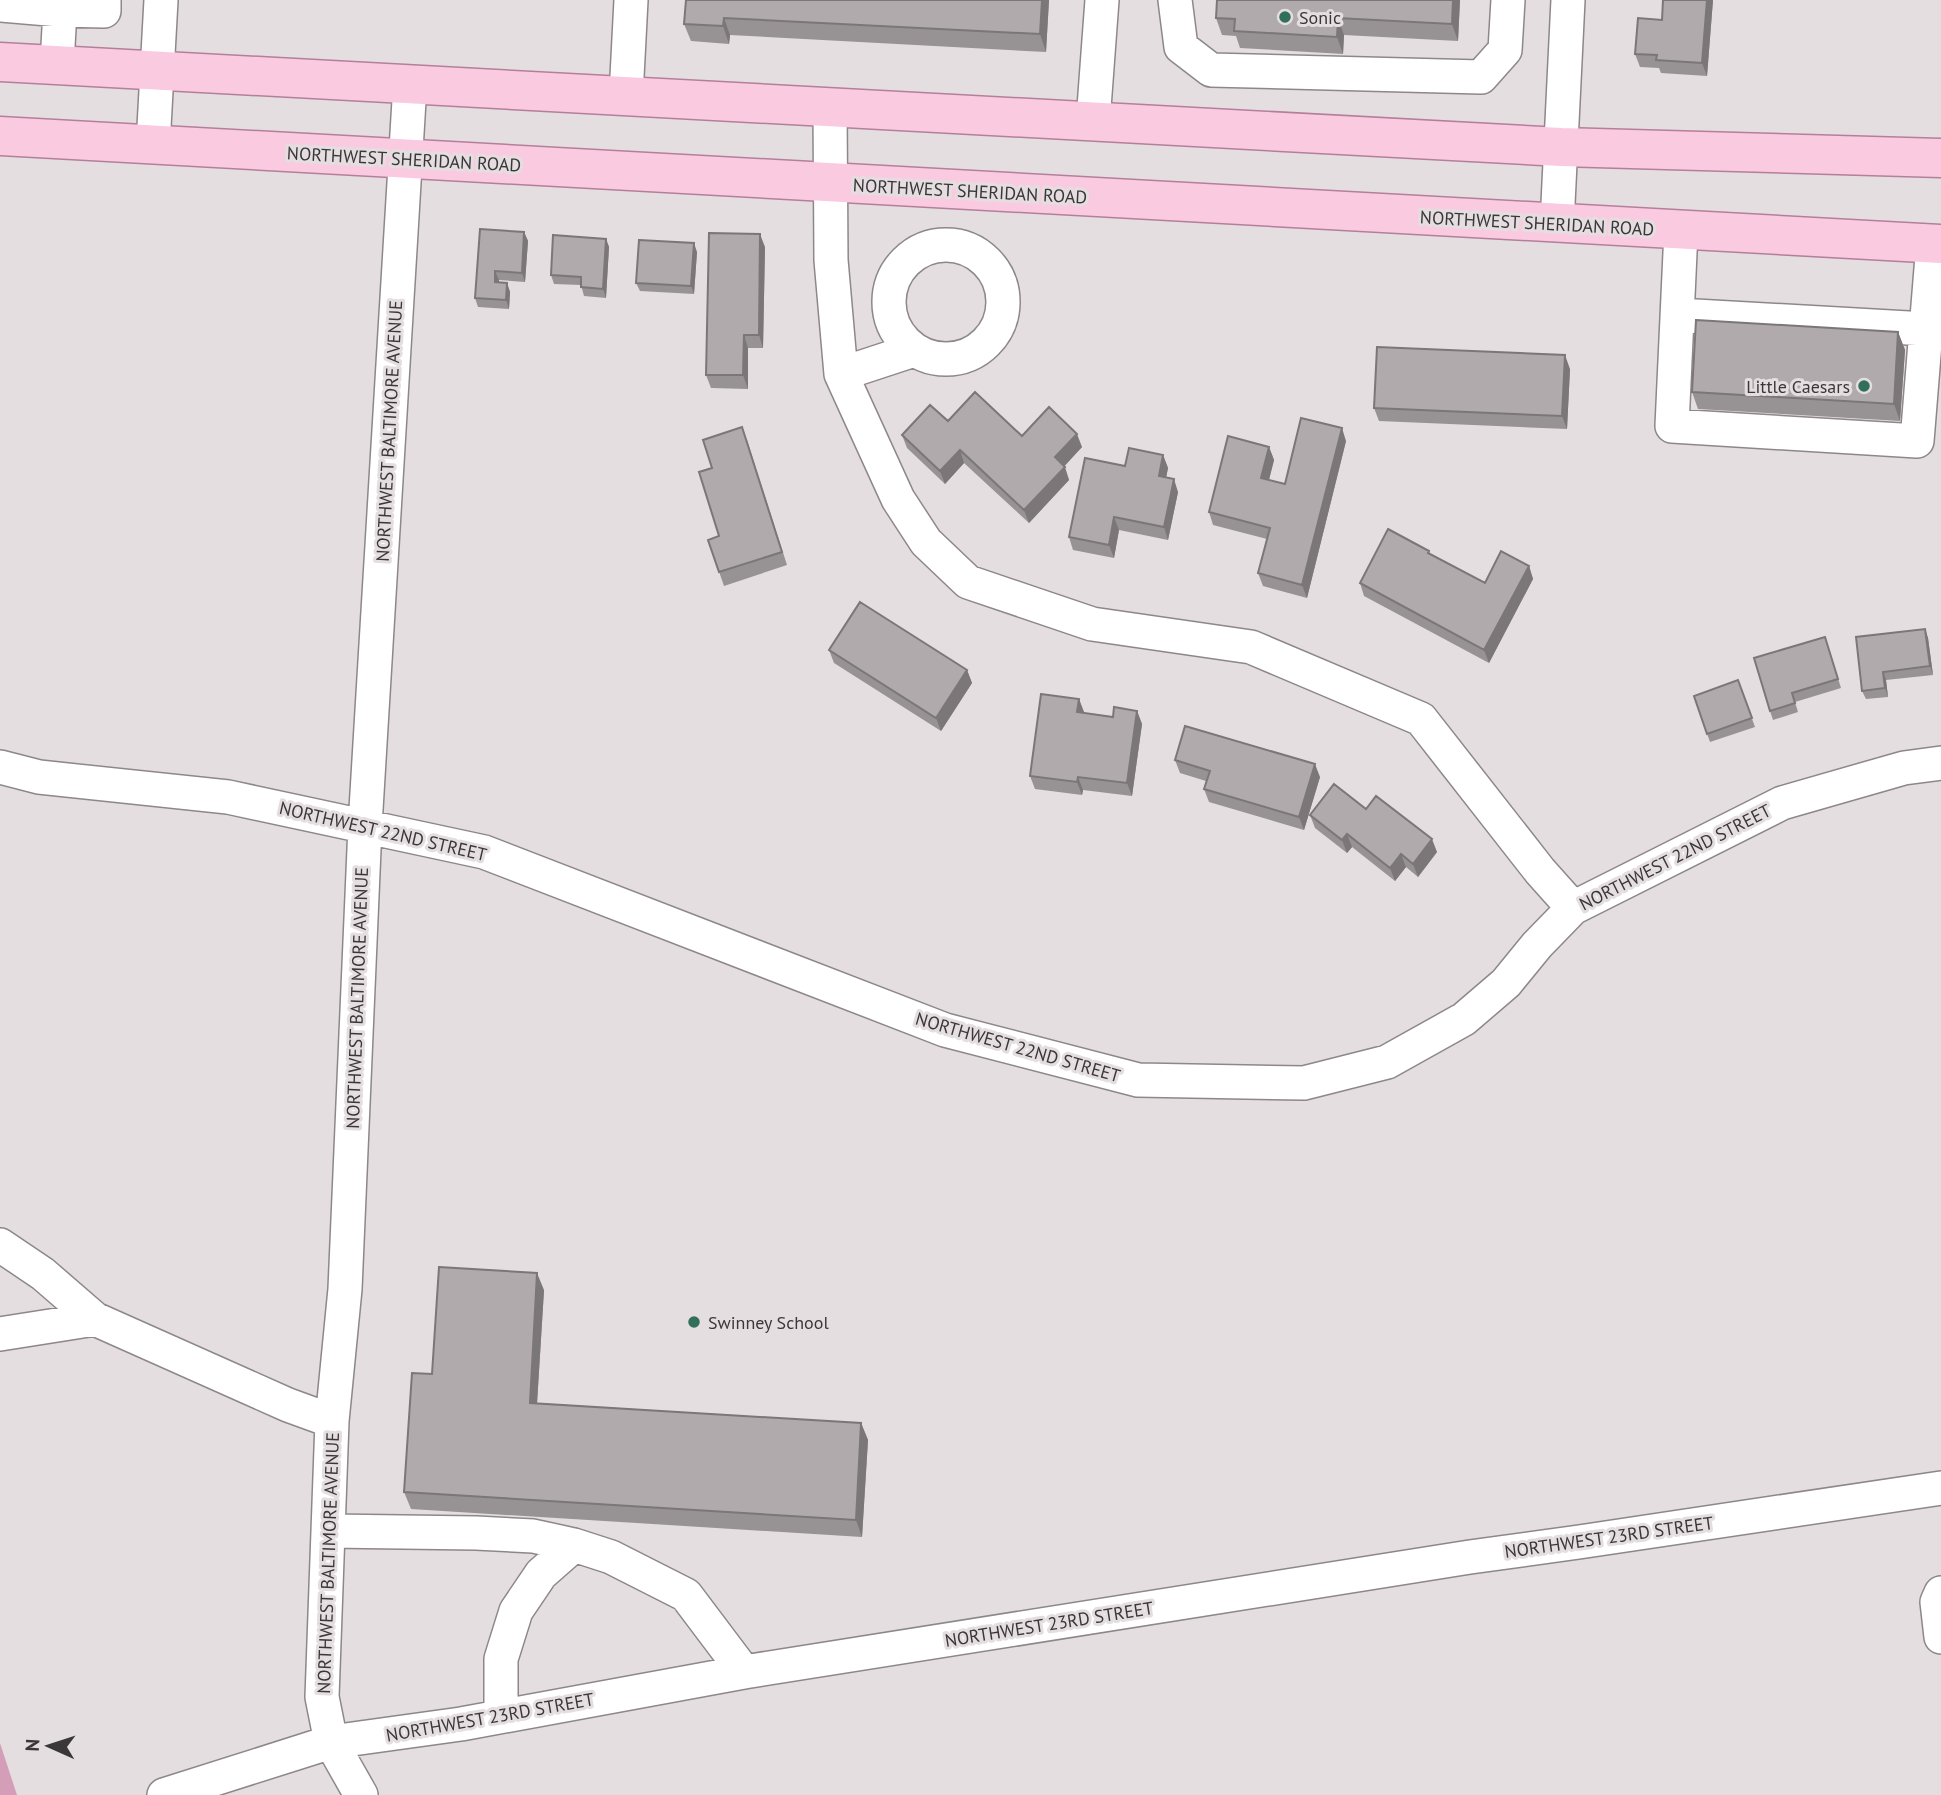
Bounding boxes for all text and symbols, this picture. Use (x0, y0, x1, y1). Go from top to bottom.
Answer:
place label: Sonic (1299, 6, 1341, 29)
marker: Sonic (1277, 9, 1293, 25)
street label: NORTHWEST SHERIDAN ROAD (286, 141, 522, 177)
street label: NORTHWEST SHERIDAN ROAD (852, 173, 1088, 209)
street label: NORTHWEST SHERIDAN ROAD (1419, 205, 1655, 241)
street label: NORTHWEST BALTIMORE AVENUE (371, 300, 407, 562)
place label: Little Caesars (1746, 375, 1850, 398)
marker: Little Caesars (1856, 378, 1872, 394)
street label: NORTHWEST 22ND STREET (277, 796, 489, 866)
street label: NORTHWEST 22ND STREET (1575, 799, 1775, 915)
street label: NORTHWEST BALTIMORE AVENUE (341, 867, 373, 1129)
street label: NORTHWEST 22ND STREET (913, 1007, 1123, 1087)
place label: Swinney School (708, 1311, 829, 1334)
marker: Swinney School (686, 1314, 702, 1330)
street label: NORTHWEST BALTIMORE AVENUE (312, 1432, 344, 1694)
street label: NORTHWEST 23RD STREET (1503, 1511, 1715, 1563)
street label: NORTHWEST 23RD STREET (943, 1596, 1155, 1652)
street label: NORTHWEST 23RD STREET (384, 1687, 596, 1747)
north arrow (14, 1711, 84, 1781)
text: N (20, 1738, 44, 1752)

